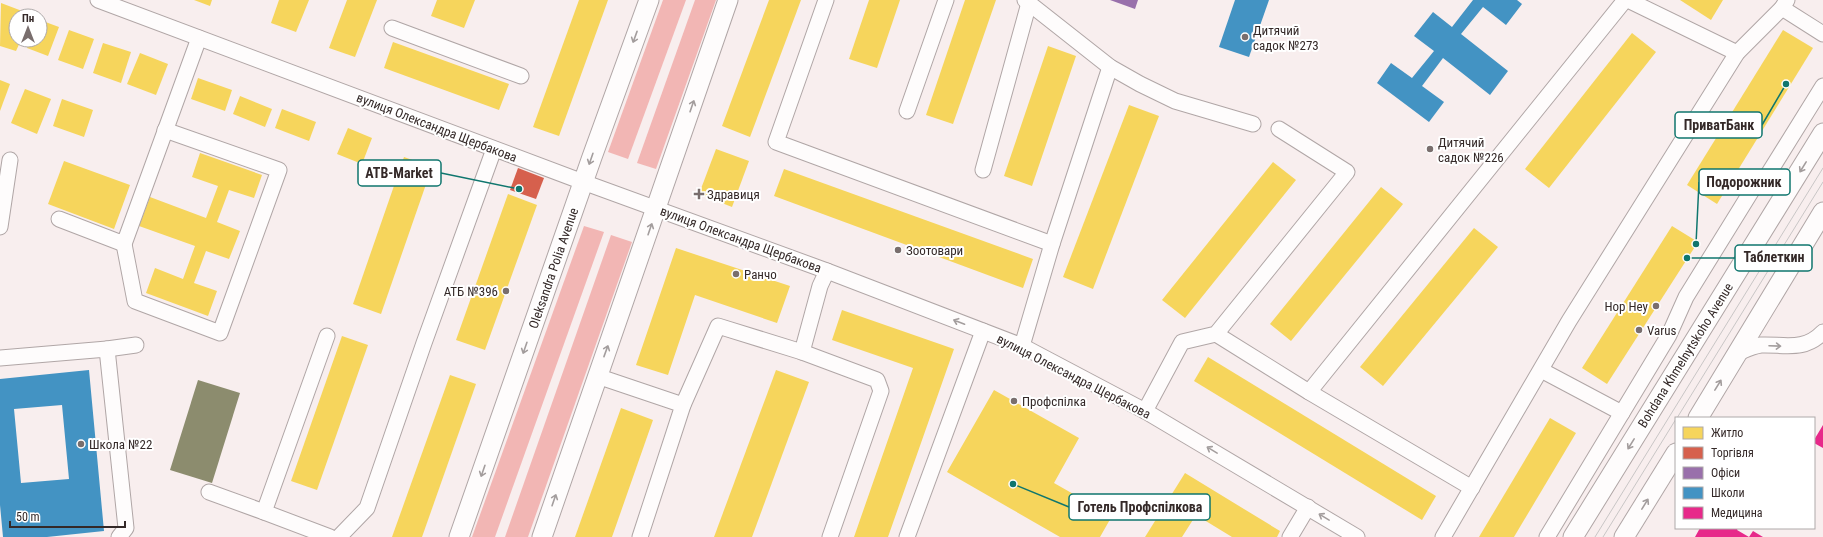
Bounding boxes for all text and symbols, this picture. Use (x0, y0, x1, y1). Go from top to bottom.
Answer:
north arrow (8, 8, 48, 48)
text: Пн (22, 12, 34, 25)
place label: Дитячий садок №273 (1253, 23, 1319, 53)
one-way arrow (631, 30, 639, 42)
marker: Дитячий садок №273 (1240, 32, 1250, 42)
street label: вулиця Олександра Щербакова (355, 90, 519, 165)
one-way arrow (689, 99, 696, 112)
callout: ПриватБанк (1675, 112, 1762, 138)
text: ПриватБанк (1684, 117, 1754, 133)
place label: Дитячий садок №226 (1438, 135, 1504, 165)
marker: Дитячий садок №226 (1425, 144, 1435, 154)
one-way arrow (587, 152, 594, 165)
callout: ATB-Market (358, 160, 441, 186)
one-way arrow (1798, 161, 1807, 172)
text: ATB-Market (365, 165, 433, 181)
callout: Подорожник (1699, 169, 1790, 195)
text: Подорожник (1706, 174, 1782, 190)
place label: Здравиця (707, 187, 760, 202)
marker: Здравиця (694, 189, 704, 199)
street label: вулиця Олександра Щербакова (658, 203, 824, 276)
street label: Oleksandra Polia Avenue (526, 206, 581, 331)
one-way arrow (647, 222, 654, 235)
place label: Зоотовари (906, 243, 963, 258)
marker: Зоотовари (893, 245, 903, 255)
callout: Таблеткин (1735, 245, 1812, 271)
text: Таблеткин (1743, 249, 1805, 265)
place label: Ранчо (744, 267, 777, 282)
marker: Ранчо (731, 269, 741, 279)
street label: Bohdana Khmelnytskoho Avenue (1635, 280, 1736, 430)
place label: АТБ №396 (444, 284, 498, 299)
marker: АТБ №396 (501, 286, 511, 296)
place label: Hop Hey (1605, 299, 1649, 314)
marker: Hop Hey (1651, 301, 1661, 311)
one-way arrow (954, 317, 966, 325)
place label: Varus (1647, 323, 1676, 338)
marker: Varus (1634, 325, 1644, 335)
street label: вулиця Олександра Щербакова (994, 331, 1153, 422)
one-way arrow (521, 341, 529, 353)
one-way arrow (1768, 342, 1781, 350)
one-way arrow (602, 345, 610, 357)
one-way arrow (1715, 379, 1723, 391)
place label: Профспілка (1022, 394, 1086, 409)
marker: Профспілка (1009, 396, 1019, 406)
legend (1675, 417, 1815, 529)
text: Житло (1711, 426, 1743, 440)
place label: Школа №22 (89, 437, 152, 452)
one-way arrow (1626, 438, 1634, 450)
marker: Школа №22 (76, 439, 86, 449)
one-way arrow (1206, 446, 1218, 454)
text: Торгівля (1711, 446, 1754, 460)
one-way arrow (478, 464, 486, 476)
text: Офіси (1711, 466, 1740, 480)
text: Школи (1711, 486, 1745, 500)
one-way arrow (551, 494, 558, 507)
callout: Готель Профспілкова (1069, 494, 1210, 520)
text: Готель Профспілкова (1078, 499, 1203, 515)
one-way arrow (1641, 499, 1649, 510)
scale bar (10, 503, 125, 529)
text: Медицина (1711, 506, 1763, 520)
text: 50 m (16, 510, 40, 524)
one-way arrow (1318, 512, 1330, 520)

